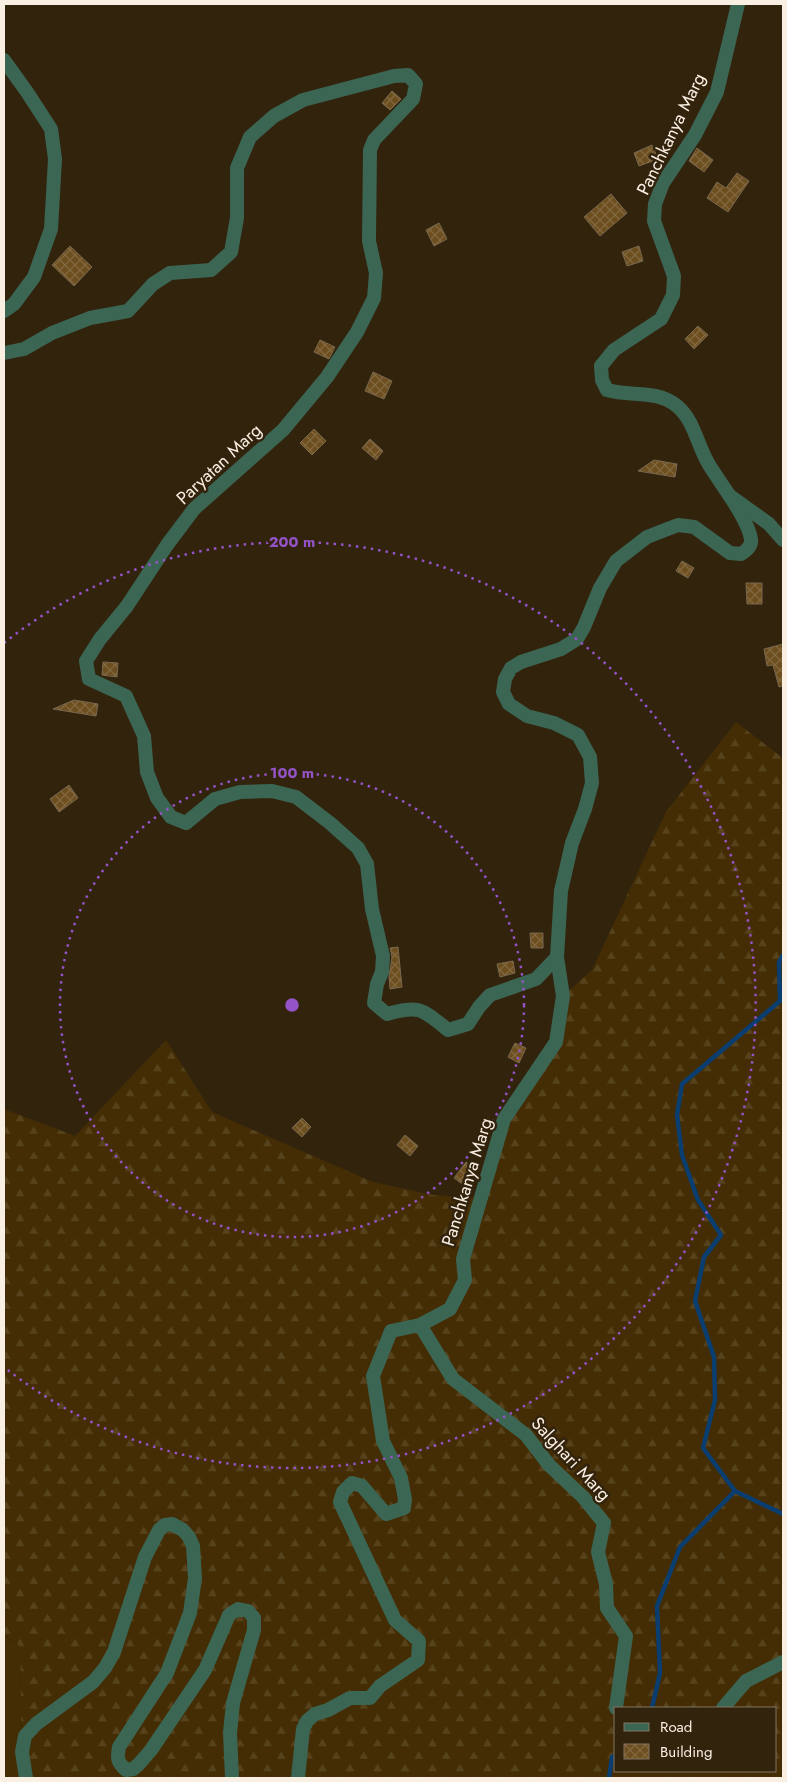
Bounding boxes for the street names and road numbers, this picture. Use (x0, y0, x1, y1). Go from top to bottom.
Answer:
street label: Panchkanya Marg (630, 69, 712, 199)
street label: Paryatan Marg (170, 417, 268, 511)
street label: Panchkanya Marg (435, 1115, 499, 1249)
street label: Salghari Marg (525, 1411, 617, 1507)

